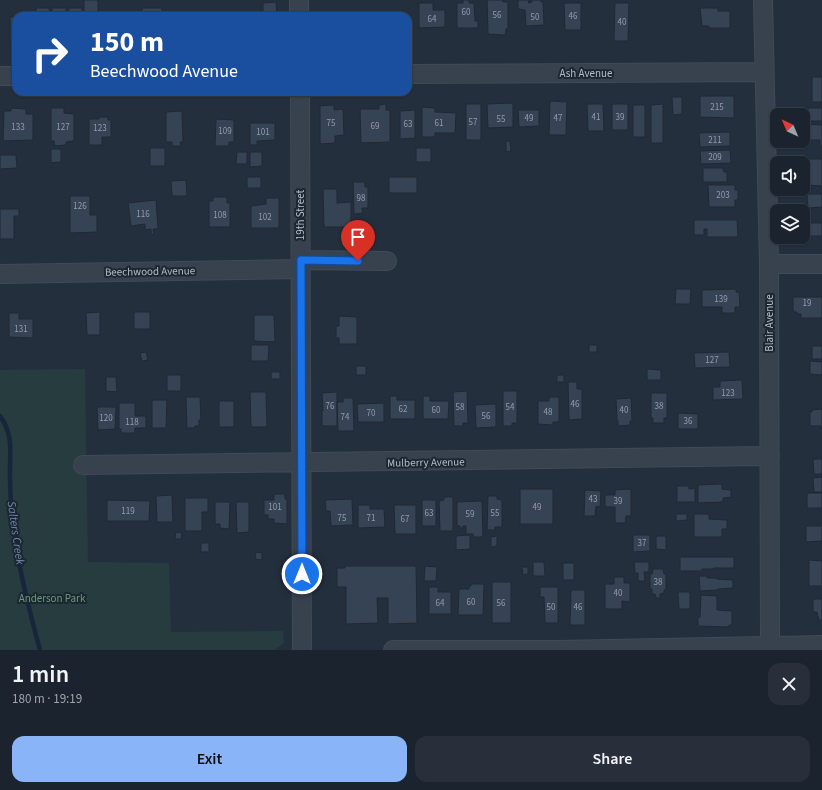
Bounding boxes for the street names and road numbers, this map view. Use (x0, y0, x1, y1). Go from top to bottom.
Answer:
street label: Ash Avenue (560, 66, 613, 81)
street label: 19th Street (293, 190, 308, 240)
street label: Beechwood Avenue (105, 263, 196, 280)
street label: Blair Avenue (762, 294, 777, 352)
street label: Mulberry Avenue (387, 454, 465, 471)

